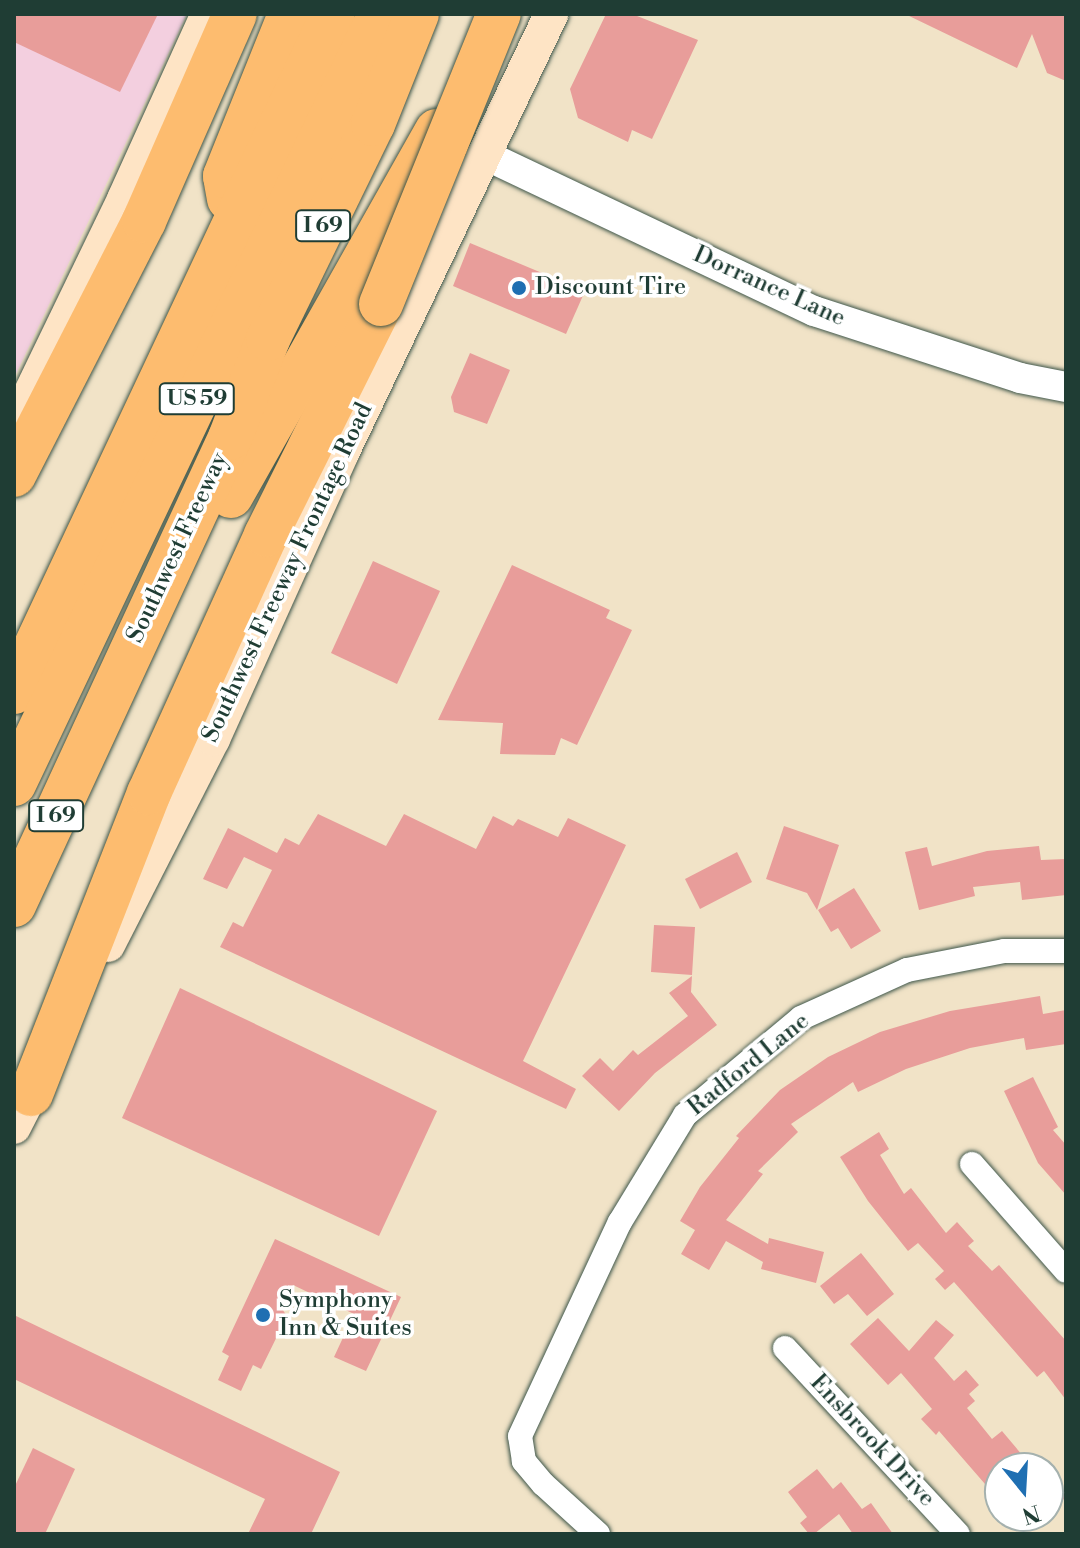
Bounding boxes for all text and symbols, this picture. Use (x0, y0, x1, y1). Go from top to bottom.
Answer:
road number: I 69 (295, 208, 351, 244)
street label: Dorrance Lane (689, 241, 849, 333)
place label: Discount Tire (535, 274, 686, 302)
marker: Discount Tire (510, 279, 528, 297)
road number: US 59 (157, 381, 237, 417)
street label: Southwest Freeway Frontage Road (197, 399, 379, 747)
street label: Southwest Freeway (121, 448, 235, 648)
road number: I 69 (28, 798, 84, 834)
street label: Radford Lane (682, 1007, 816, 1123)
place label: Symphony Inn & Suites (279, 1287, 412, 1343)
marker: Symphony Inn & Suites (254, 1306, 272, 1324)
street label: Ensbrook Drive (803, 1369, 941, 1513)
north arrow (984, 1452, 1064, 1532)
text: N (1019, 1498, 1043, 1529)

